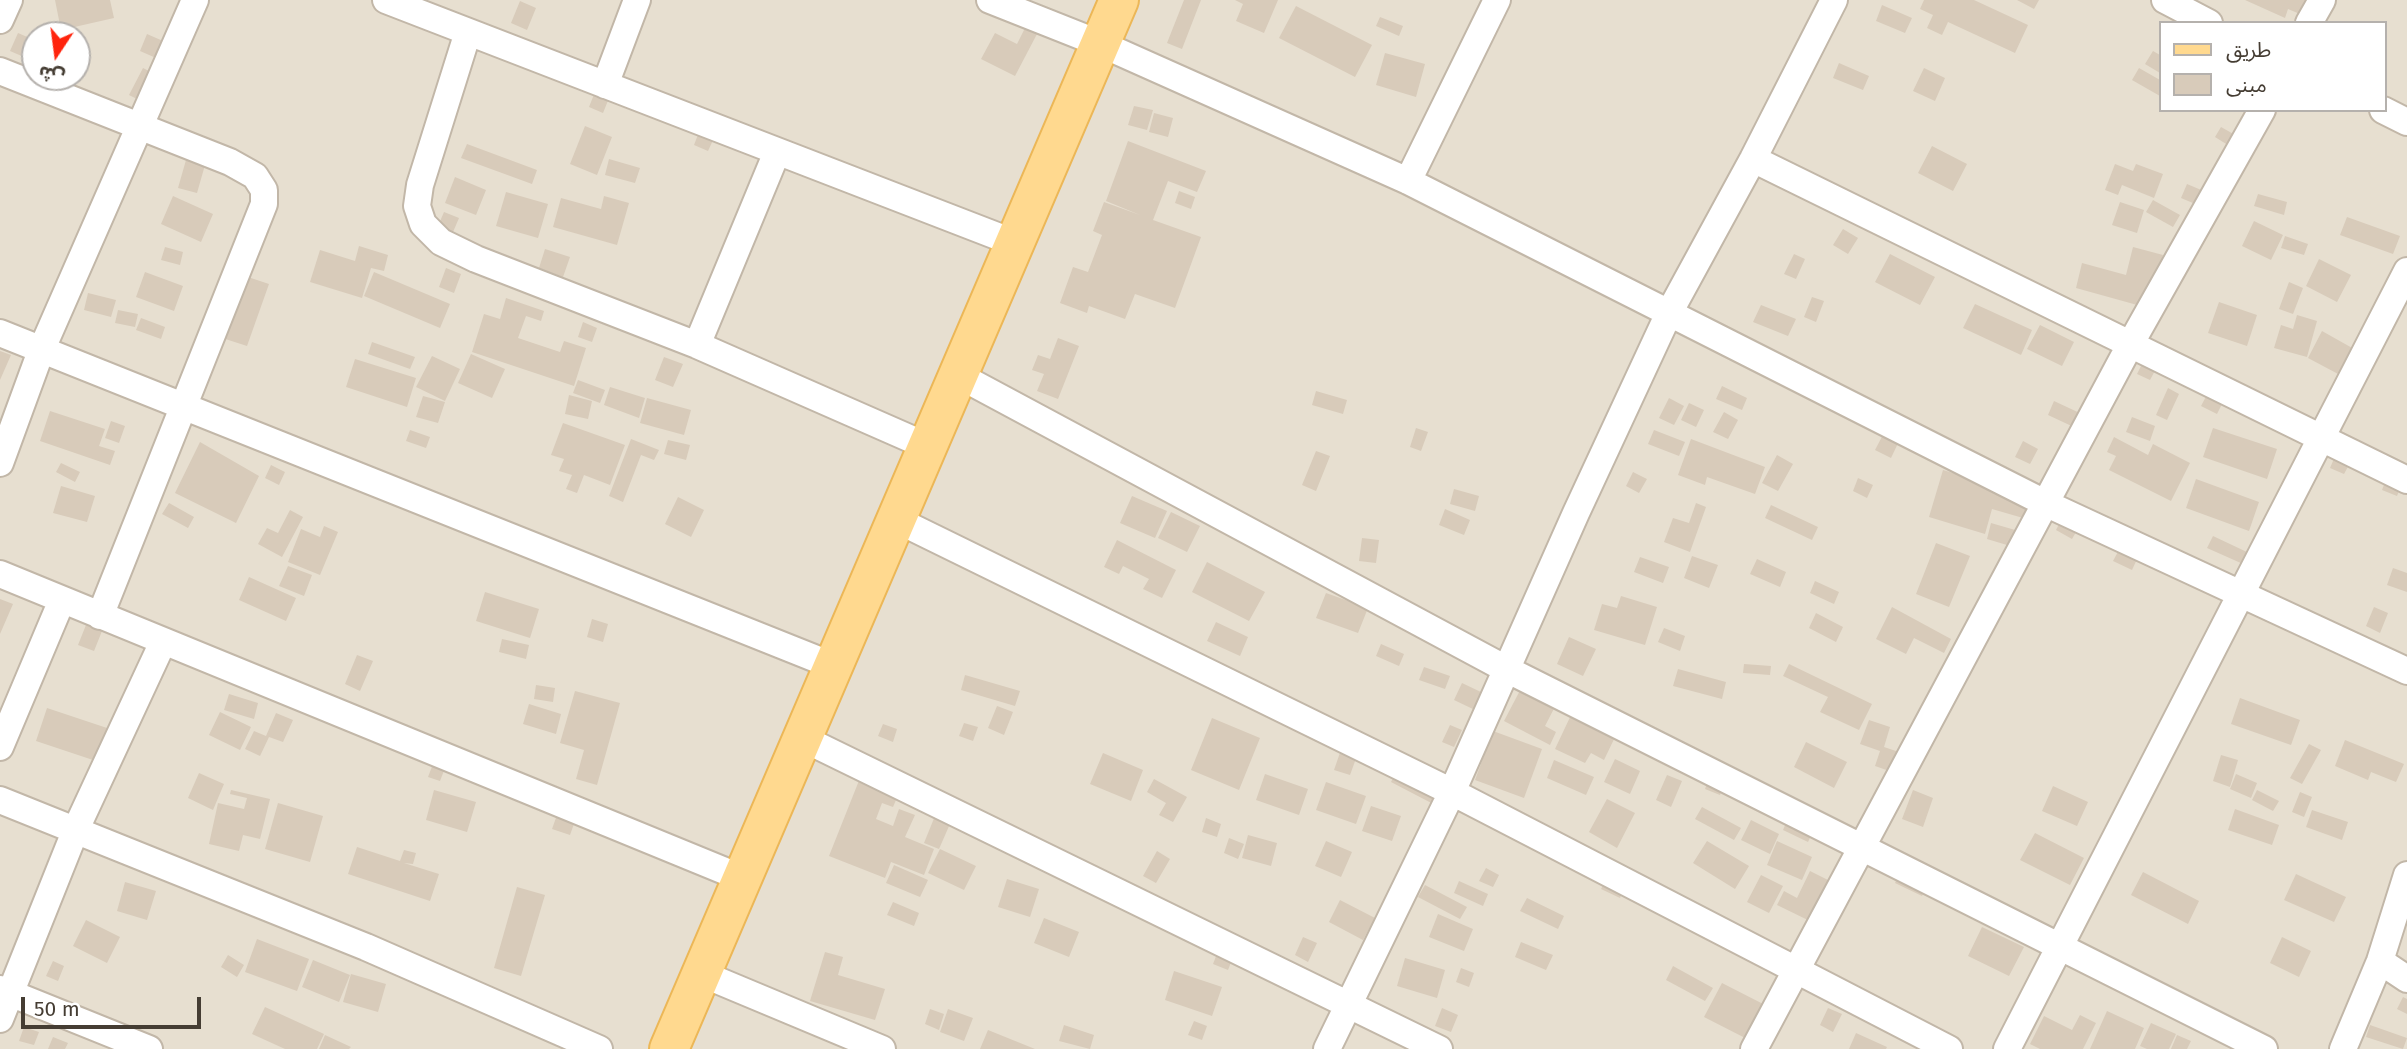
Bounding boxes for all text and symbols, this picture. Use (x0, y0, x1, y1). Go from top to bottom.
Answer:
north arrow (21, 21, 91, 91)
legend (2158, 21, 2386, 112)
text: طريق (2226, 37, 2271, 63)
text: ش (36, 61, 67, 89)
text: مبنى (2226, 72, 2267, 98)
scale bar (24, 982, 205, 1026)
text: 50 m (34, 996, 80, 1022)

